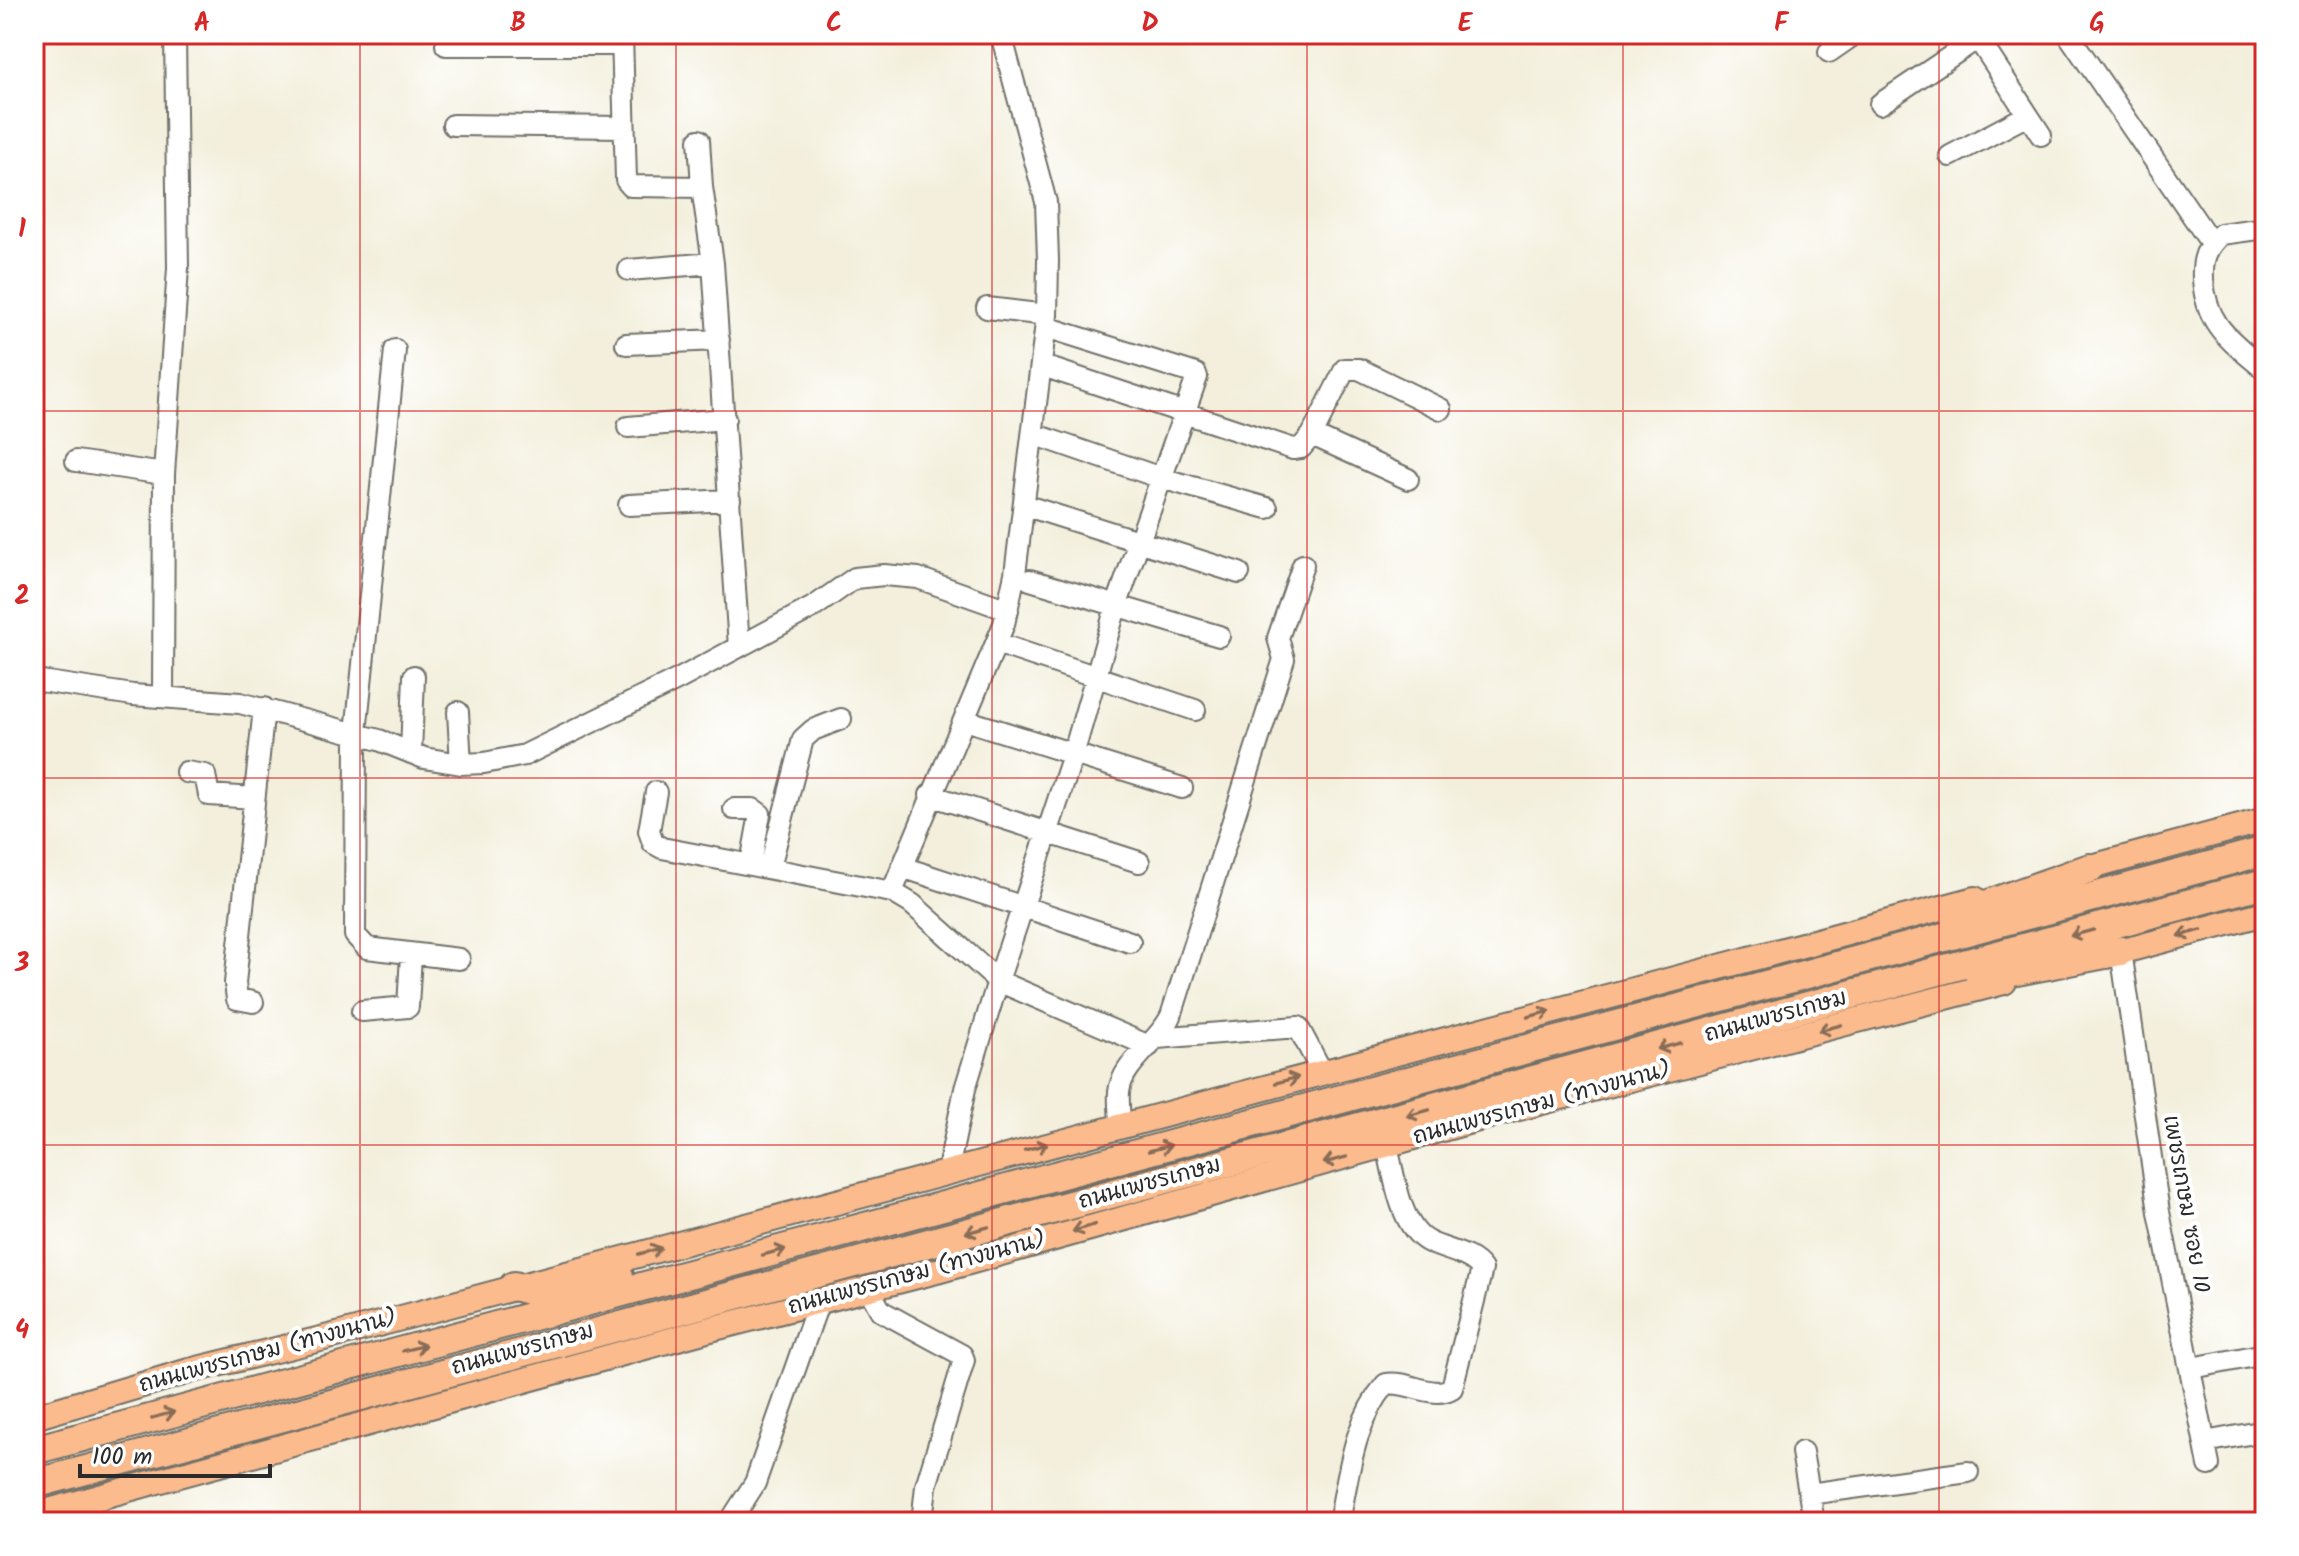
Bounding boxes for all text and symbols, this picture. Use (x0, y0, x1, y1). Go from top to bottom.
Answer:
text: A (194, 3, 210, 45)
text: B (510, 3, 526, 45)
text: C (826, 3, 842, 45)
text: D (1141, 3, 1159, 45)
text: E (1458, 3, 1474, 45)
text: F (1774, 3, 1790, 45)
text: G (2089, 3, 2105, 45)
text: 1 (18, 209, 26, 251)
text: 2 (14, 576, 30, 618)
one-way arrow (2177, 926, 2203, 941)
one-way arrow (2069, 927, 2095, 942)
text: 3 (14, 943, 29, 985)
street label: ถนนเพชรเกษม (1701, 981, 1851, 1053)
one-way arrow (1525, 1005, 1551, 1020)
one-way arrow (1817, 1021, 1843, 1036)
one-way arrow (1656, 1039, 1682, 1054)
street label: ถนนเพชรเกษม (ทางขนาน) (1409, 1053, 1675, 1155)
one-way arrow (1274, 1071, 1300, 1086)
one-way arrow (1405, 1106, 1431, 1121)
street label: เพชรเกษม ซอย 10 (2152, 1112, 2218, 1296)
one-way arrow (1023, 1138, 1048, 1153)
one-way arrow (1147, 1140, 1173, 1155)
street label: ถนนเพชรเกษม (1075, 1148, 1225, 1220)
one-way arrow (1323, 1153, 1349, 1168)
one-way arrow (1072, 1221, 1098, 1236)
street label: ถนนเพชรเกษม (ทางขนาน) (784, 1223, 1050, 1325)
one-way arrow (965, 1224, 990, 1239)
one-way arrow (636, 1243, 662, 1258)
one-way arrow (760, 1244, 786, 1259)
street label: ถนนเพชรเกษม (ทางขนาน) (135, 1301, 401, 1403)
text: 4 (15, 1310, 29, 1352)
street label: ถนนเพชรเกษม (448, 1314, 598, 1386)
one-way arrow (401, 1339, 427, 1354)
one-way arrow (150, 1406, 176, 1421)
scale bar (80, 1428, 270, 1478)
text: 100 m (92, 1438, 152, 1477)

